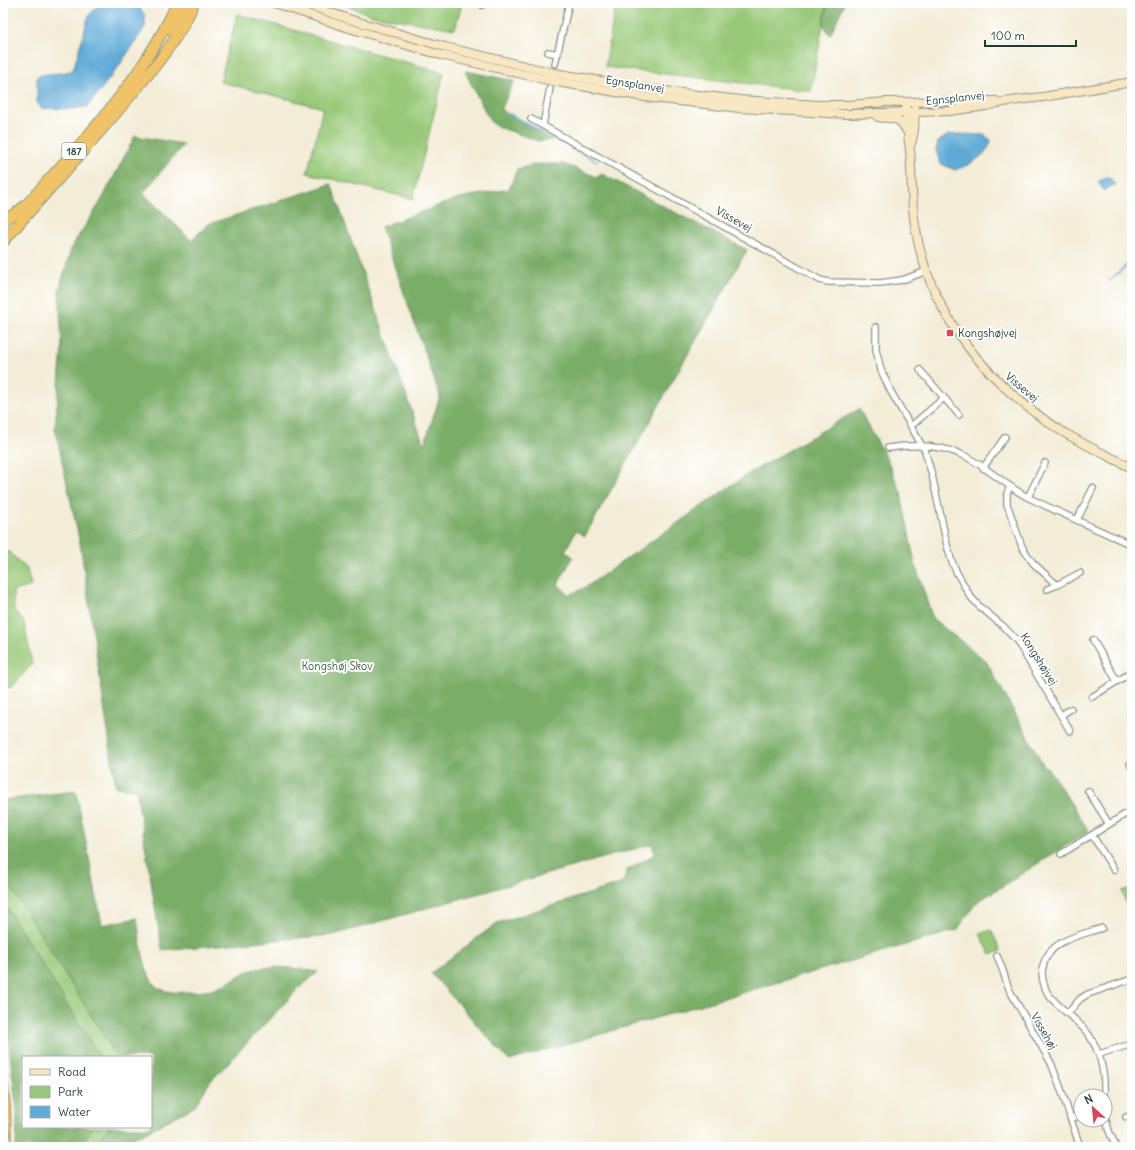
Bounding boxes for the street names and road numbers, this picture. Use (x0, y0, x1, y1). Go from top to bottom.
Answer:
street label: Egnsplanvej (605, 72, 665, 96)
street label: Egnsplanvej (925, 88, 985, 108)
road number: 187 (62, 143, 86, 159)
street label: Vissevej (714, 203, 754, 235)
street label: Vissevej (1003, 369, 1041, 405)
street label: Kongshøjvej (1017, 630, 1061, 688)
street label: Vissehøj (1028, 1010, 1060, 1052)

